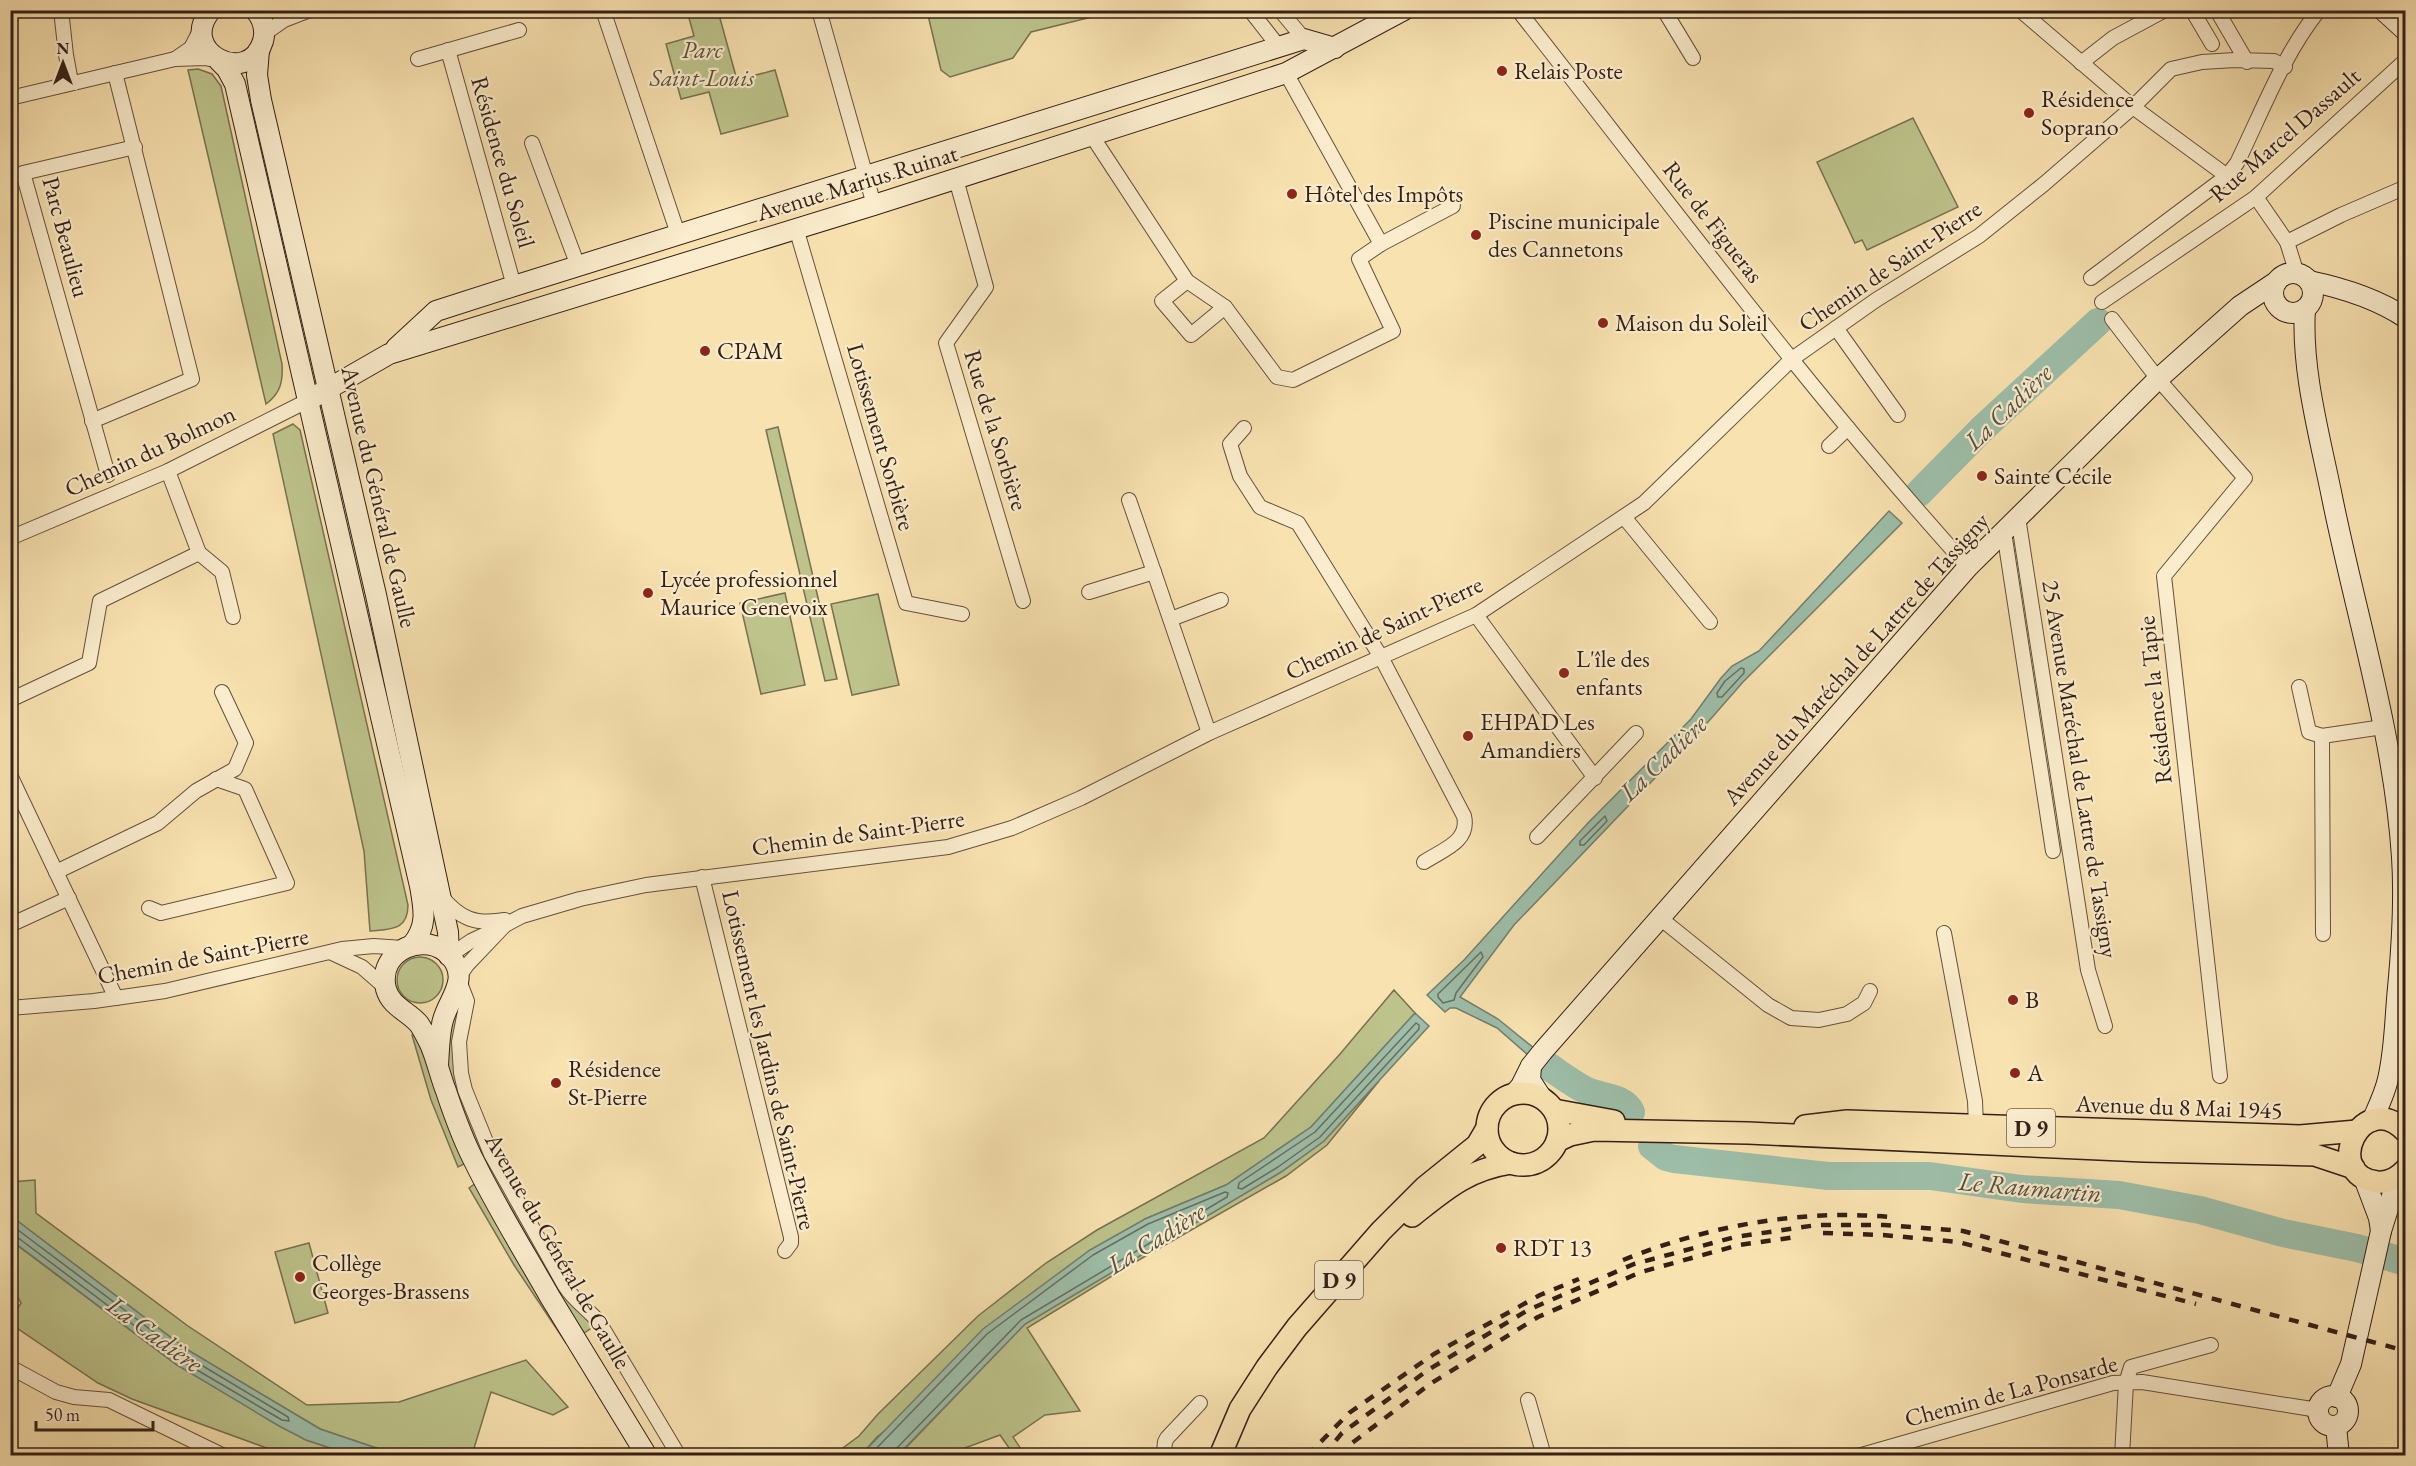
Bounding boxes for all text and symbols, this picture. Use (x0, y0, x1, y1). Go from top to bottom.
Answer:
north arrow (33, 33, 93, 93)
park label: Parc Saint-Louis (649, 34, 755, 93)
text: N (57, 38, 70, 59)
place label: Relais Poste (1514, 55, 1623, 86)
street label: Rue Marcel Dassault (2203, 60, 2367, 209)
marker: Relais Poste (1495, 64, 1509, 78)
street label: Résidence du Soleil (464, 73, 543, 251)
place label: Résidence Soprano (2041, 83, 2134, 142)
marker: Résidence Soprano (2022, 106, 2036, 120)
street label: Avenue Marius Ruinat (751, 137, 962, 228)
street label: Rue de Figueras (1656, 155, 1771, 289)
street label: Parc Beaulieu (36, 173, 98, 301)
place label: Hôtel des Impôts (1304, 178, 1463, 209)
marker: Hôtel des Impôts (1285, 187, 1299, 201)
street label: Chemin de Saint-Pierre (1792, 193, 1987, 338)
place label: Piscine municipale des Cannetons (1488, 205, 1660, 264)
marker: Piscine municipale des Cannetons (1469, 228, 1483, 242)
place label: Maison du Soleil (1615, 307, 1768, 338)
marker: Maison du Soleil (1596, 316, 1610, 330)
place label: CPAM (717, 335, 783, 366)
street label: Lotissement Sorbière (840, 340, 923, 534)
marker: CPAM (698, 344, 712, 358)
street label: Rue de la Sorbière (957, 346, 1036, 514)
water label: La Cadière (1956, 356, 2060, 458)
street label: Avenue du Général de Gaulle (334, 362, 425, 631)
street label: Chemin du Bolmon (59, 397, 240, 504)
place label: Sainte Cécile (1994, 460, 2112, 491)
marker: Sainte Cécile (1975, 469, 1989, 483)
street label: Avenue du Maréchal de Lattre de Tassigny (1715, 505, 1996, 812)
place label: Lycée professionnel Maurice Genevoix (660, 563, 838, 622)
street label: Chemin de Saint-Pierre (1280, 568, 1487, 687)
street label: 25 Avenue Maréchal de Lattre de Tassigny (2035, 578, 2126, 961)
marker: Lycée professionnel Maurice Genevoix (641, 586, 655, 600)
street label: Résidence la Tapie (2130, 615, 2179, 786)
place label: L'île des enfants (1576, 643, 1650, 702)
marker: L'île des enfants (1557, 666, 1571, 680)
place label: EHPAD Les Amandiers (1479, 706, 1595, 765)
water label: La Cadière (1611, 707, 1715, 809)
marker: EHPAD Les Amandiers (1461, 729, 1475, 743)
street label: Chemin de Saint-Pierre (750, 802, 966, 863)
street label: Lotissement les Jardins de Saint-Pierre (715, 887, 824, 1233)
street label: Chemin de Saint-Pierre (95, 920, 311, 991)
place label: B (2025, 984, 2039, 1015)
marker: B (2006, 993, 2020, 1007)
place label: Résidence St-Pierre (568, 1053, 661, 1112)
place label: A (2026, 1057, 2044, 1088)
marker: A (2008, 1066, 2022, 1080)
marker: Résidence St-Pierre (549, 1076, 563, 1090)
street label: Avenue du 8 Mai 1945 (2074, 1087, 2283, 1126)
road number: D 9 (2007, 1109, 2055, 1147)
street label: Avenue du Général de Gaulle (478, 1126, 639, 1374)
water label: Le Raumartin (1956, 1164, 2103, 1210)
water label: La Cadière (1099, 1194, 1213, 1282)
place label: RDT 13 (1513, 1232, 1592, 1263)
marker: RDT 13 (1494, 1241, 1508, 1255)
place label: Collège Georges-Brassens (312, 1247, 470, 1306)
road number: D 9 (1315, 1261, 1363, 1299)
marker: Collège Georges-Brassens (293, 1270, 307, 1284)
water label: La Cadière (100, 1287, 211, 1381)
street label: Chemin de La Ponsarde (1901, 1347, 2121, 1434)
scale bar (36, 1394, 153, 1432)
text: 50 m (45, 1403, 80, 1426)

